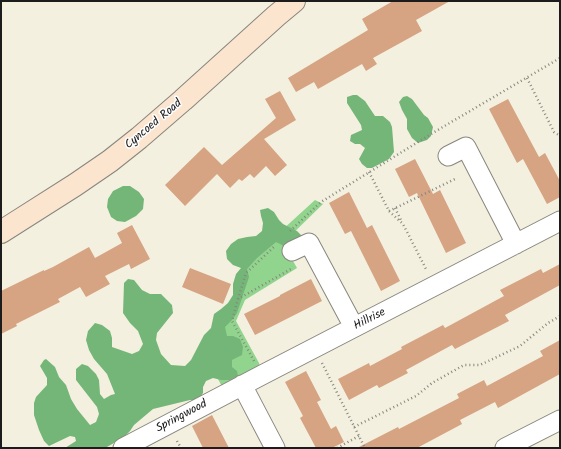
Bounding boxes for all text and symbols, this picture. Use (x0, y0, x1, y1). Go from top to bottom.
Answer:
street label: Cyncoed Road (122, 97, 186, 153)
street label: Hillrise (352, 306, 388, 334)
street label: Springwood (154, 398, 210, 436)

